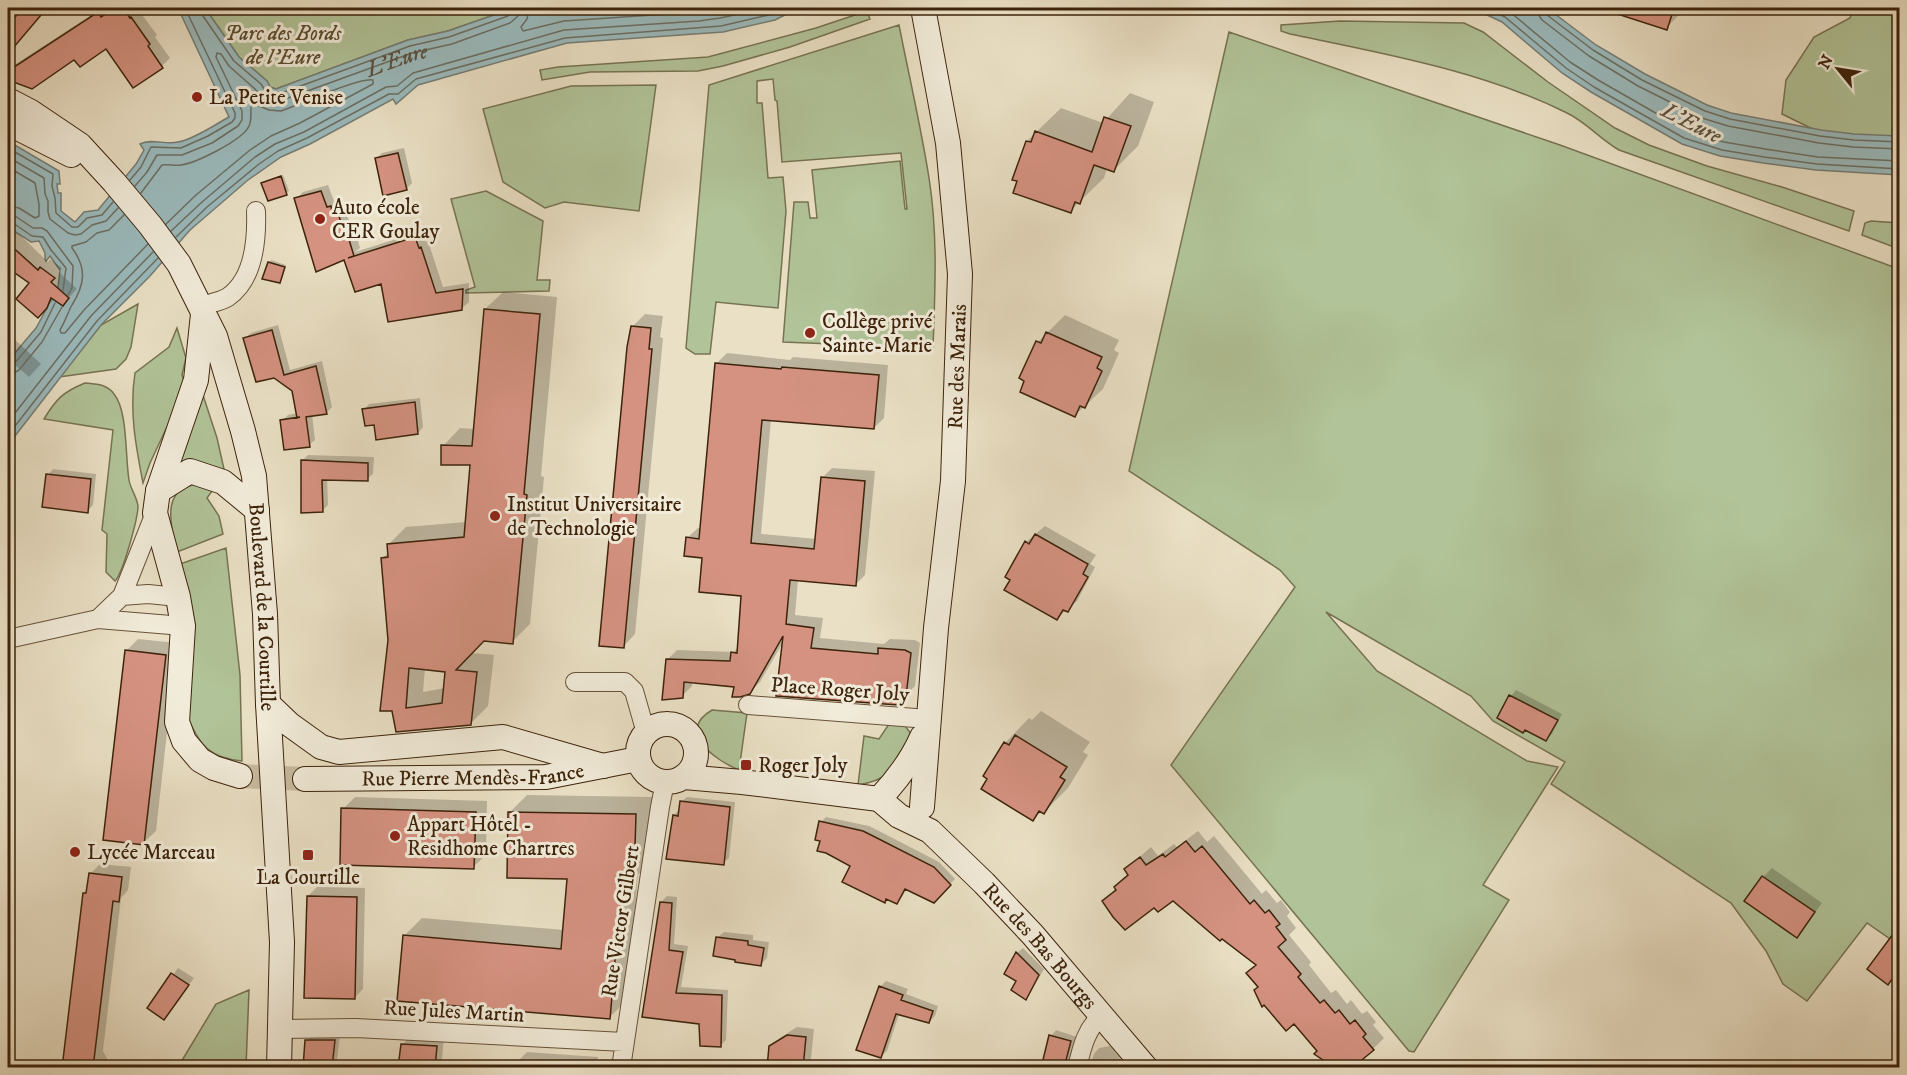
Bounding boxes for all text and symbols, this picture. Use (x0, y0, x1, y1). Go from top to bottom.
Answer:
park label: Parc des Bords de l'Eure (225, 21, 342, 71)
water label: L'Eure (361, 38, 431, 84)
north arrow (1808, 39, 1868, 99)
text: N (1814, 51, 1838, 73)
place label: La Petite Venise (209, 85, 343, 111)
marker: La Petite Venise (190, 90, 204, 104)
water label: L'Eure (1655, 96, 1726, 150)
place label: Auto école CER Goulay (332, 195, 440, 245)
marker: Auto école CER Goulay (313, 212, 327, 226)
street label: Rue des Marais (943, 304, 973, 430)
place label: Collège privé Sainte-Marie (822, 309, 933, 359)
marker: Collège privé Sainte-Marie (803, 326, 817, 340)
place label: Institut Universitaire de Technologie (507, 492, 682, 542)
street label: Boulevard de la Courtille (242, 502, 280, 712)
marker: Institut Universitaire de Technologie (488, 509, 502, 523)
street label: Place Roger Joly (770, 672, 911, 708)
place label: Roger Joly (758, 753, 848, 779)
street label: Rue Pierre Mendès-France (361, 758, 587, 793)
marker: Roger Joly (739, 758, 753, 772)
place label: Appart Hôtel - Residhome Chartres (407, 812, 575, 862)
marker: Appart Hôtel - Residhome Chartres (388, 829, 402, 843)
place label: Lycée Marceau (87, 840, 215, 866)
street label: Rue Victor Gilbert (596, 843, 646, 999)
marker: Lycée Marceau (68, 845, 82, 859)
marker: La Courtille (301, 848, 315, 862)
place label: La Courtille (256, 865, 360, 891)
street label: Rue des Bas Bourgs (977, 878, 1102, 1015)
street label: Rue Jules Martin (383, 995, 525, 1029)

